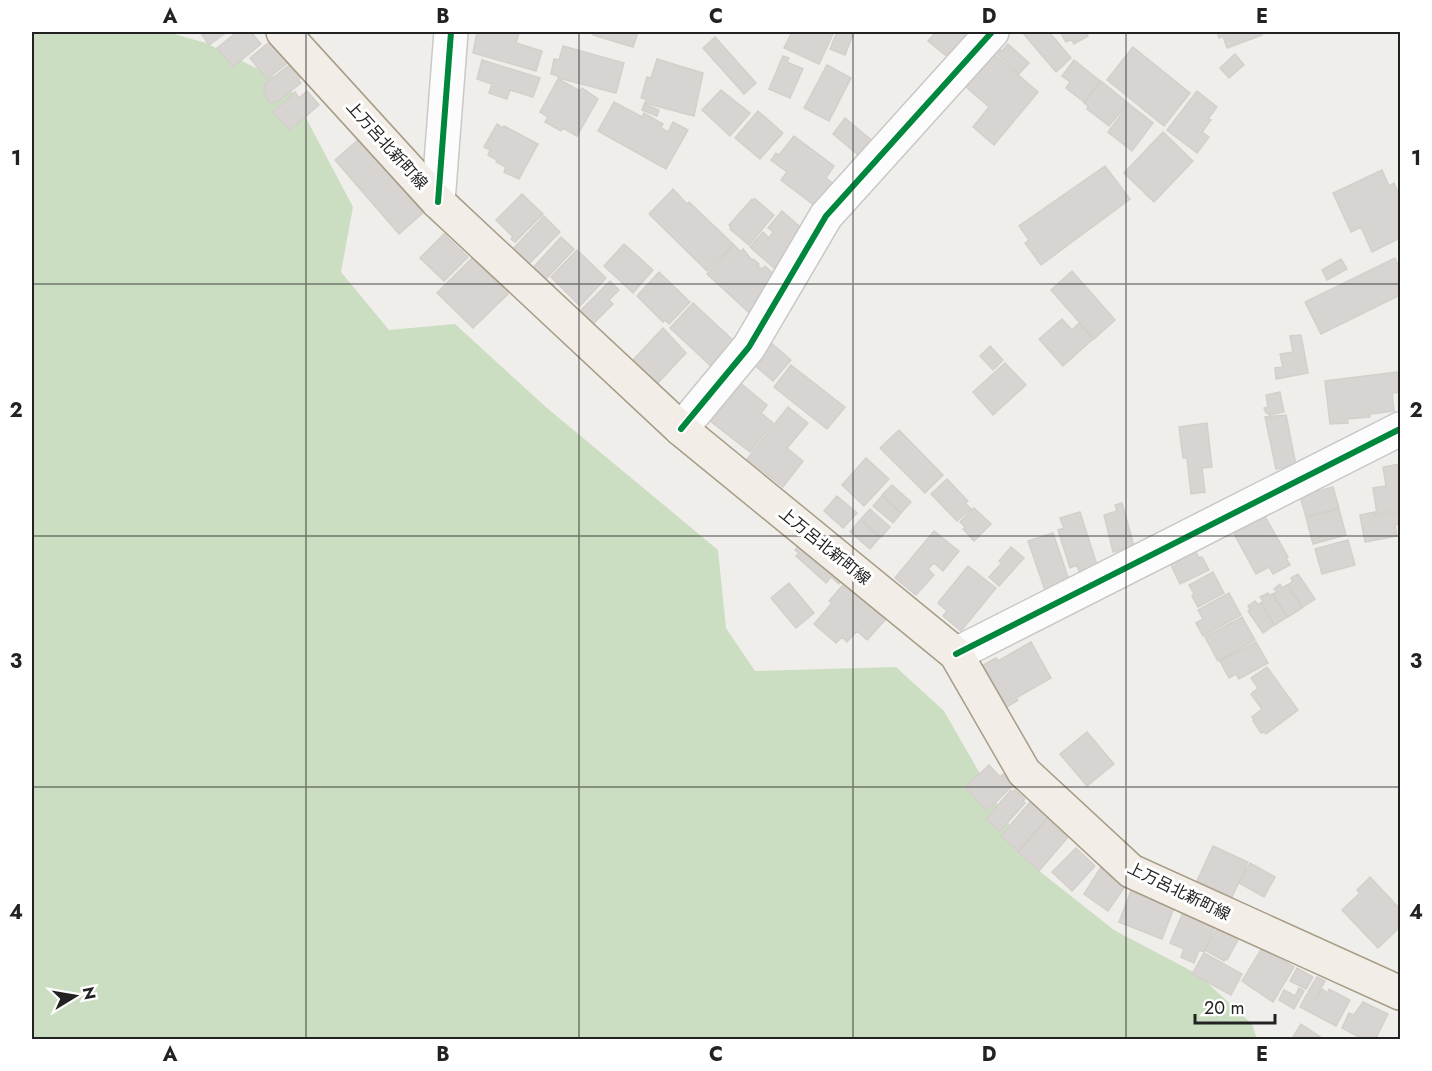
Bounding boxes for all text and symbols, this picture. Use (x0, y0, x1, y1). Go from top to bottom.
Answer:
text: A (162, 2, 178, 31)
text: B (436, 2, 450, 31)
text: C (709, 2, 723, 31)
text: D (982, 2, 996, 31)
text: E (1256, 2, 1268, 31)
street label: 上万呂北新町線 (341, 96, 433, 194)
text: 1 (11, 144, 21, 173)
text: 1 (1411, 144, 1421, 173)
text: 2 (9, 396, 23, 425)
text: 2 (1409, 396, 1423, 425)
street label: 上万呂北新町線 (774, 502, 876, 590)
text: 3 (10, 647, 22, 676)
text: 3 (1410, 647, 1422, 676)
street label: 上万呂北新町線 (1124, 856, 1234, 926)
text: 4 (9, 898, 23, 927)
text: 4 (1409, 898, 1423, 927)
north arrow (45, 966, 105, 1026)
text: N (77, 985, 102, 1002)
scale bar (1195, 987, 1274, 1025)
text: 20 m (1204, 995, 1244, 1021)
text: A (162, 1040, 178, 1069)
text: B (436, 1040, 450, 1069)
text: C (709, 1040, 723, 1069)
text: D (982, 1040, 996, 1069)
text: E (1256, 1040, 1268, 1069)

